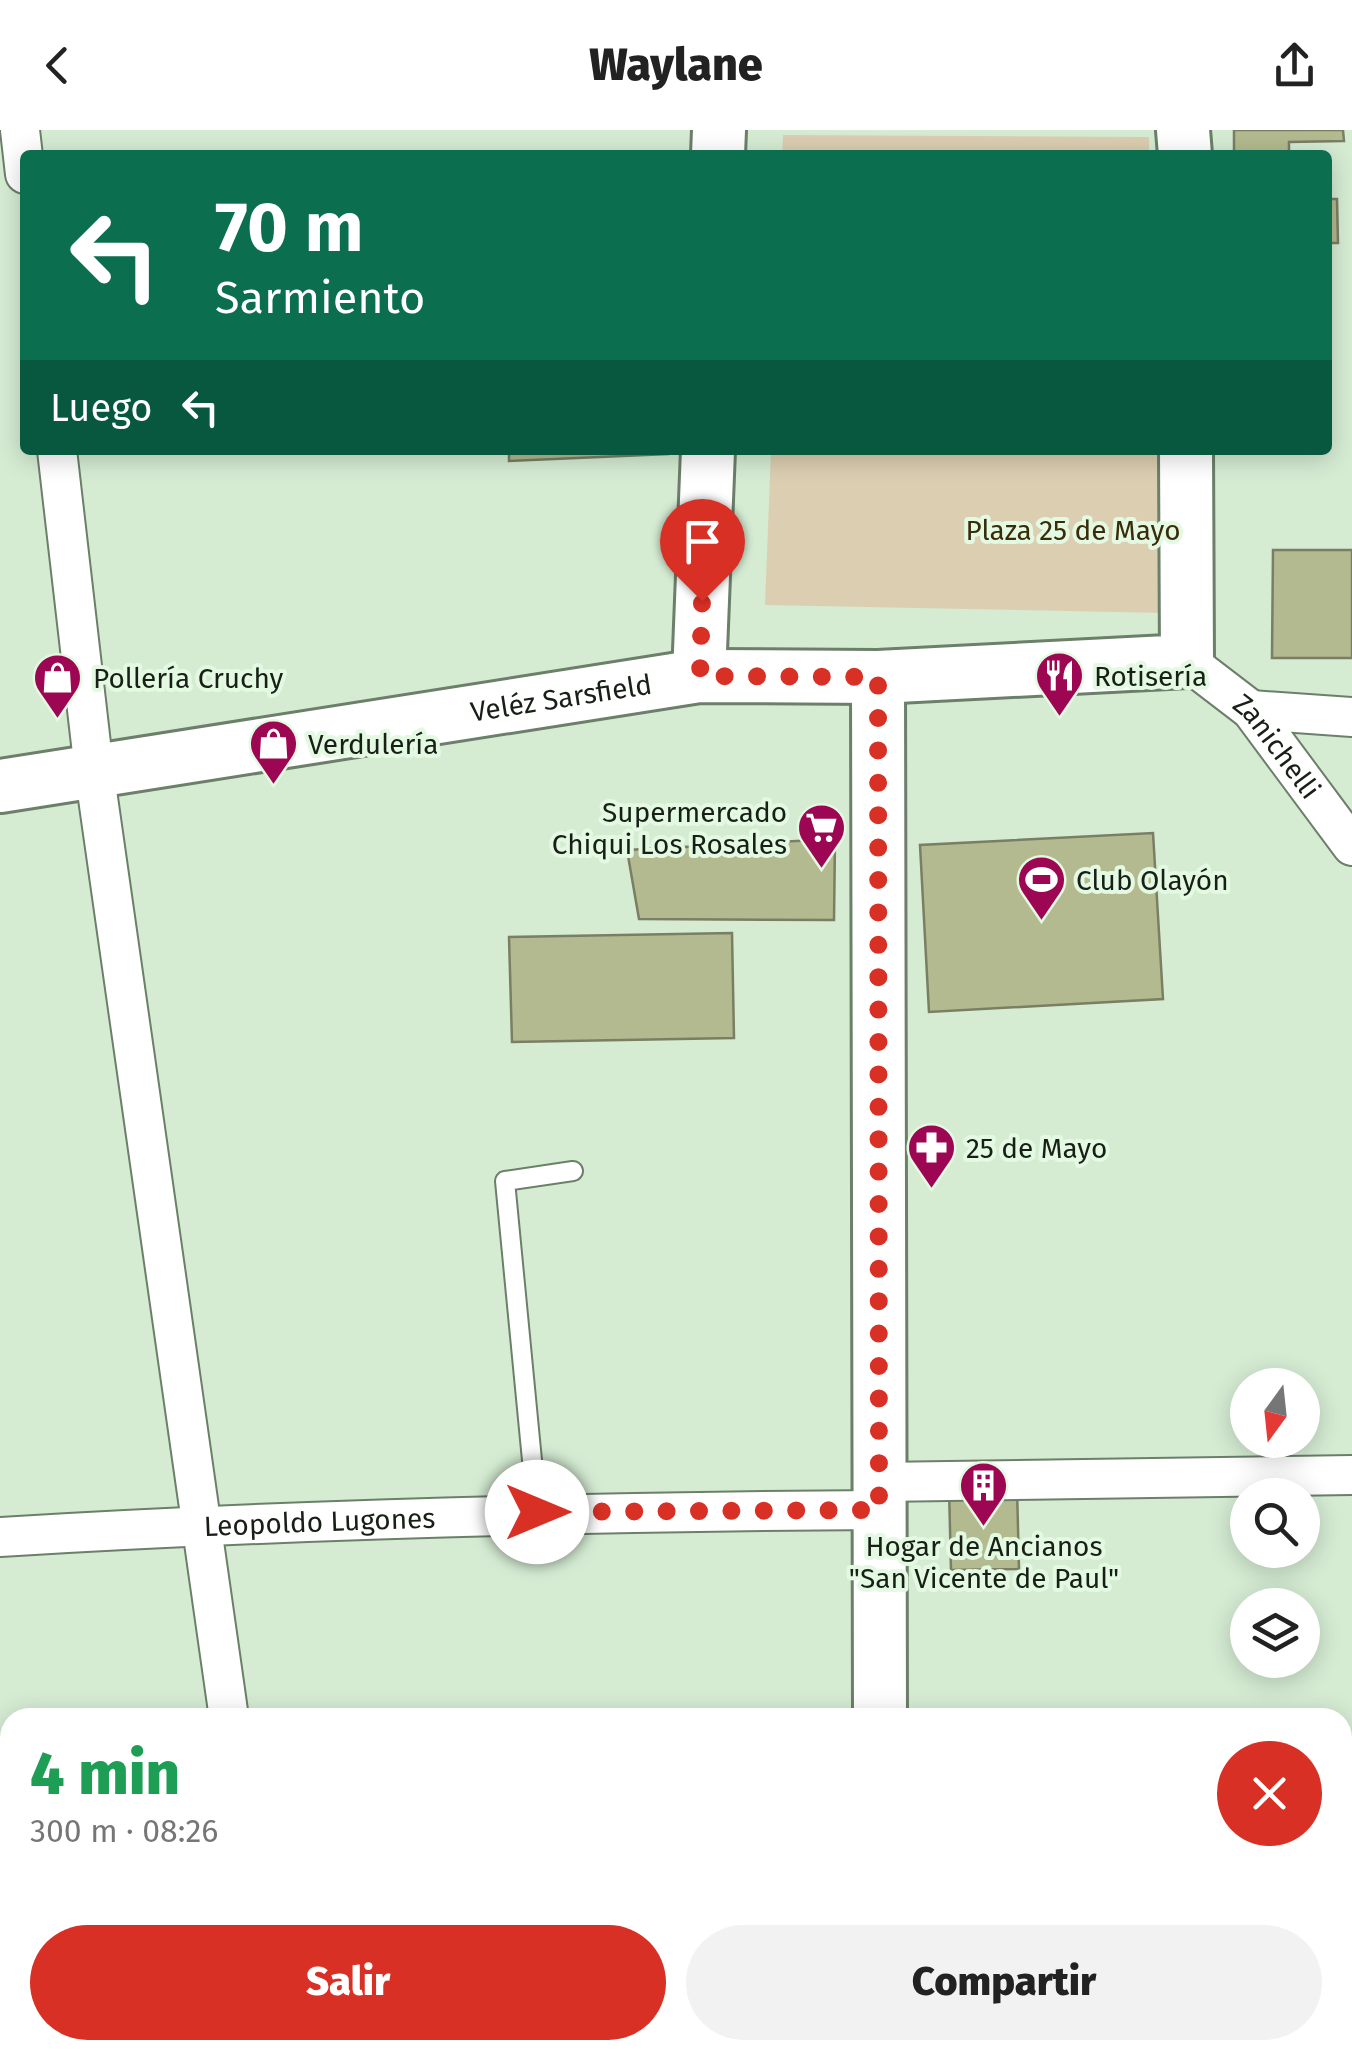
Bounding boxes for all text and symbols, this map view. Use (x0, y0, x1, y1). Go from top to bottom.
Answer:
icon: back (30, 38, 85, 93)
text: Waylane (589, 38, 763, 92)
icon: share (1267, 38, 1322, 93)
text: 70 m (215, 186, 364, 270)
icon: left (50, 190, 180, 320)
text: Sarmiento (215, 271, 425, 325)
icon: left (173, 380, 228, 435)
text: Luego (50, 385, 153, 431)
pin (660, 499, 745, 602)
icon: arrive (675, 514, 730, 569)
park label: Plaza 25 de Mayo (965, 514, 1181, 547)
restaurant icon: Rotisería (1033, 650, 1085, 718)
shop icon: Pollería Cruchy (32, 652, 84, 720)
place label: Rotisería (1094, 660, 1207, 693)
place label: Pollería Cruchy (93, 662, 284, 695)
street label: Veléz Sarsfield (468, 668, 654, 729)
street label: Zanichelli (1227, 687, 1327, 805)
shop icon: Verdulería (247, 718, 299, 786)
place label: Verdulería (308, 728, 438, 761)
place label: Supermercado Chiqui Los Rosales (552, 796, 787, 861)
supermarket icon: Supermercado Chiqui Los Rosales (796, 802, 848, 870)
sports icon: Club Olayón (1015, 854, 1067, 922)
place label: Club Olayón (1076, 864, 1229, 897)
pharmacy icon: 25 de Mayo (905, 1122, 957, 1190)
place label: 25 de Mayo (966, 1132, 1107, 1165)
north arrow (1230, 1368, 1320, 1458)
map controls (1230, 1368, 1320, 1678)
position arrow (485, 1460, 589, 1564)
building icon: Hogar de Ancianos "San Vicente de Paul" (958, 1460, 1010, 1528)
button: search (1230, 1478, 1320, 1568)
street label: Leopoldo Lugones (203, 1502, 436, 1543)
place label: Hogar de Ancianos "San Vicente de Paul" (849, 1530, 1119, 1595)
button: layers (1230, 1588, 1320, 1678)
text: 4 min (30, 1738, 180, 1810)
button: close (1217, 1741, 1322, 1846)
text: 300 m · 08:26 (30, 1812, 218, 1850)
button: Salir (30, 1925, 666, 2040)
button: Compartir (686, 1925, 1322, 2040)

